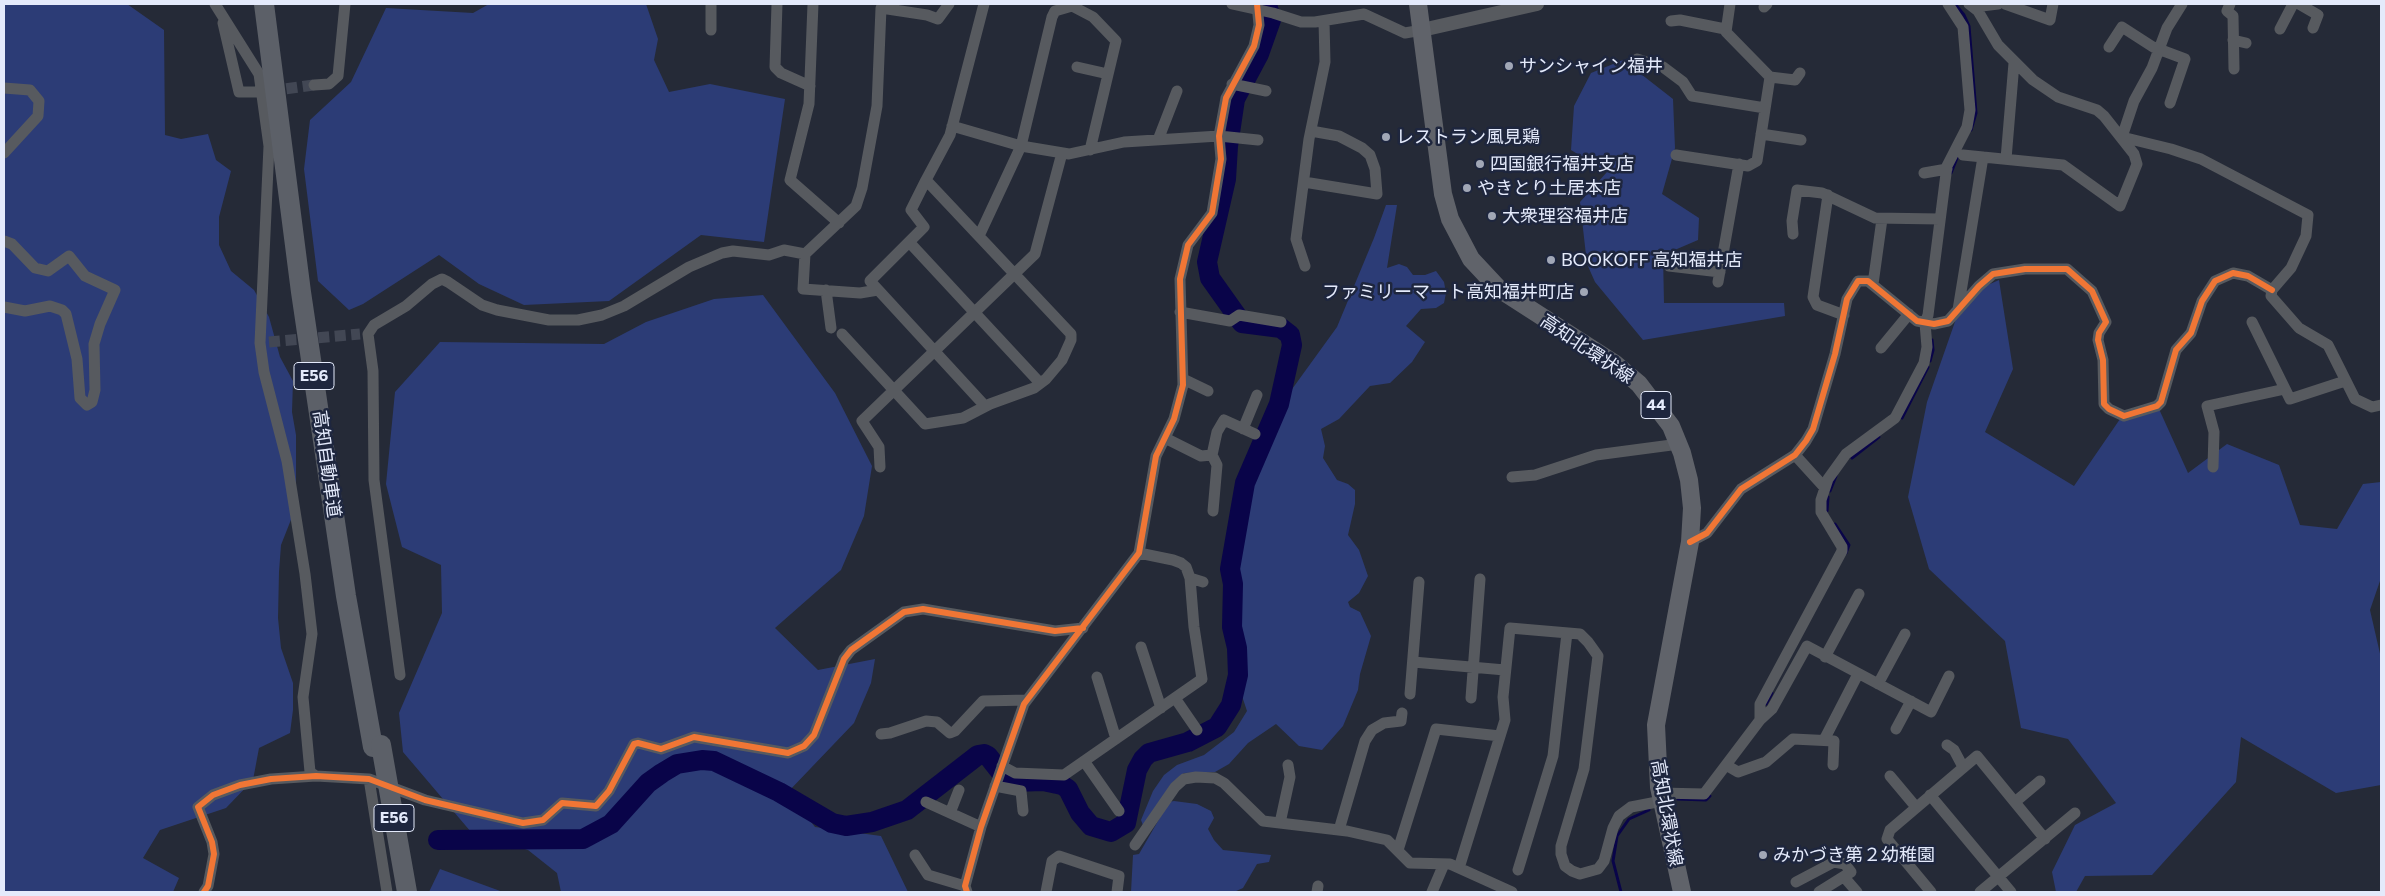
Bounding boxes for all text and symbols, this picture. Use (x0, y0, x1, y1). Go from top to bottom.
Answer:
place label: サンシャイン福井 (1519, 55, 1663, 77)
marker: サンシャイン福井 (1503, 60, 1515, 72)
place label: レストラン風見鶏 (1396, 126, 1540, 148)
marker: レストラン風見鶏 (1380, 131, 1392, 143)
place label: 四国銀行福井支店 (1490, 153, 1634, 175)
marker: 四国銀行福井支店 (1474, 158, 1486, 170)
place label: やきとり土居本店 (1477, 177, 1621, 199)
marker: やきとり土居本店 (1461, 182, 1473, 194)
place label: 大衆理容福井店 (1502, 205, 1628, 227)
marker: 大衆理容福井店 (1486, 210, 1498, 222)
place label: BOOKOFF 高知福井店 (1561, 249, 1742, 271)
marker: BOOKOFF 高知福井店 (1545, 254, 1557, 266)
place label: ファミリーマート高知福井町店 (1322, 281, 1574, 303)
marker: ファミリーマート高知福井町店 (1578, 286, 1590, 298)
street label: 高知北環状線 (1536, 310, 1638, 388)
road number: E56 (294, 362, 334, 390)
road number: 44 (1641, 392, 1671, 418)
street label: 高知自動車道 (309, 409, 345, 519)
street label: 高知北環状線 (1647, 758, 1687, 868)
road number: E56 (374, 804, 414, 831)
place label: みかづき第２幼稚園 (1773, 844, 1935, 866)
marker: みかづき第２幼稚園 (1757, 849, 1769, 861)

